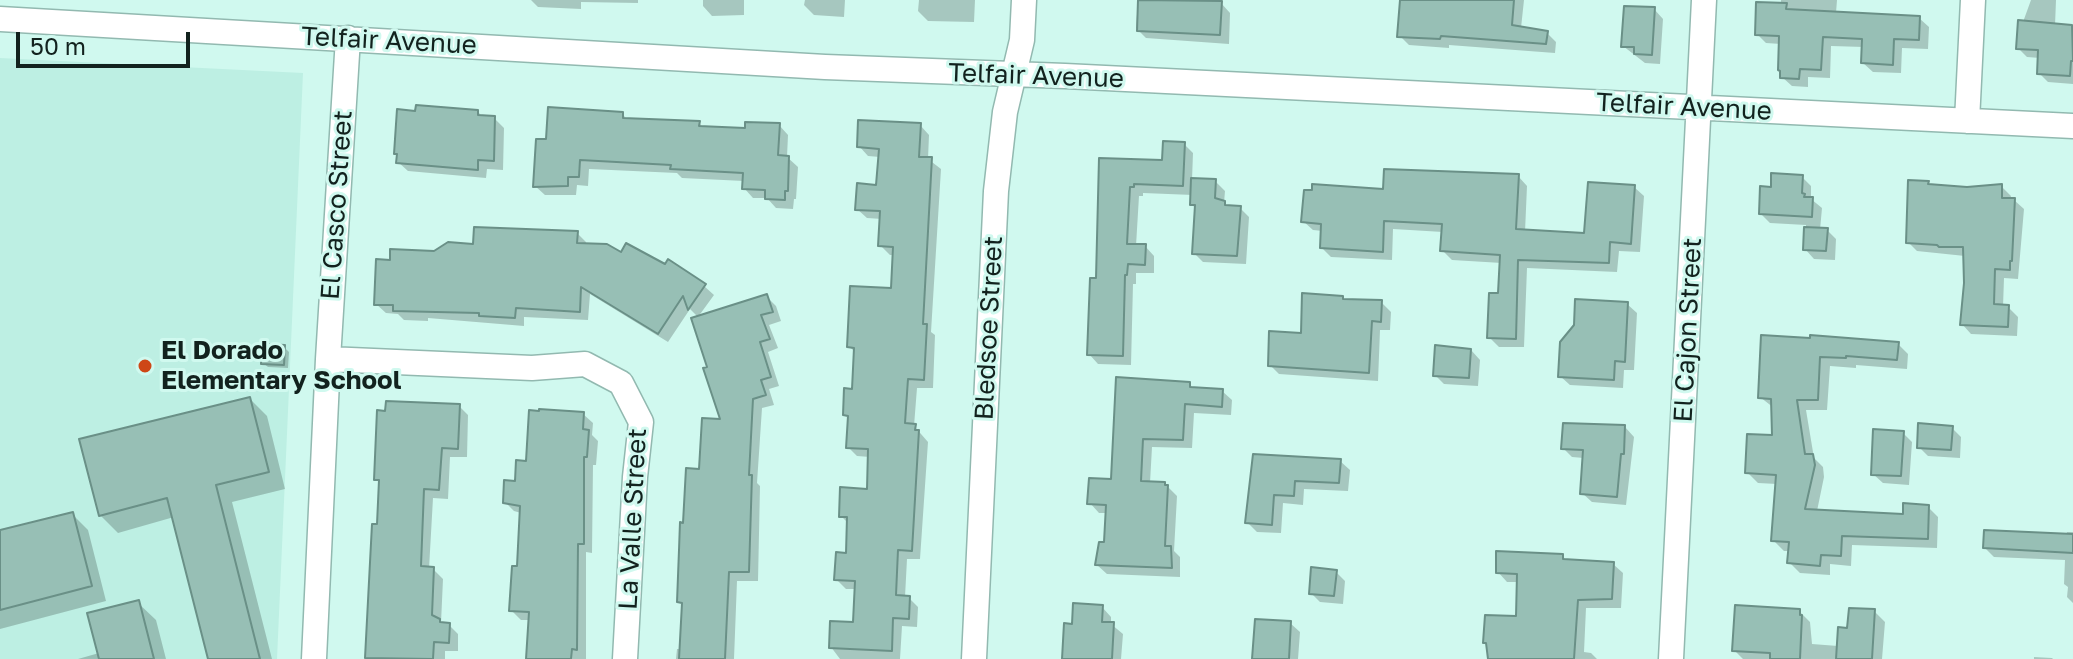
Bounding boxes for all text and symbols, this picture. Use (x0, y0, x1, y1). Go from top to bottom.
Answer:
scale bar (20, 16, 194, 66)
street label: Telfair Avenue (300, 21, 478, 61)
text: 50 m (30, 31, 86, 60)
street label: Telfair Avenue (948, 57, 1124, 95)
street label: Telfair Avenue (1595, 87, 1773, 127)
street label: El Casco Street (315, 109, 359, 301)
street label: Bledsoe Street (969, 235, 1009, 421)
street label: El Cajon Street (1668, 237, 1708, 423)
place label: El Dorado Elementary School (161, 335, 401, 396)
marker: El Dorado Elementary School (136, 357, 154, 375)
street label: La Valle Street (613, 427, 653, 611)

